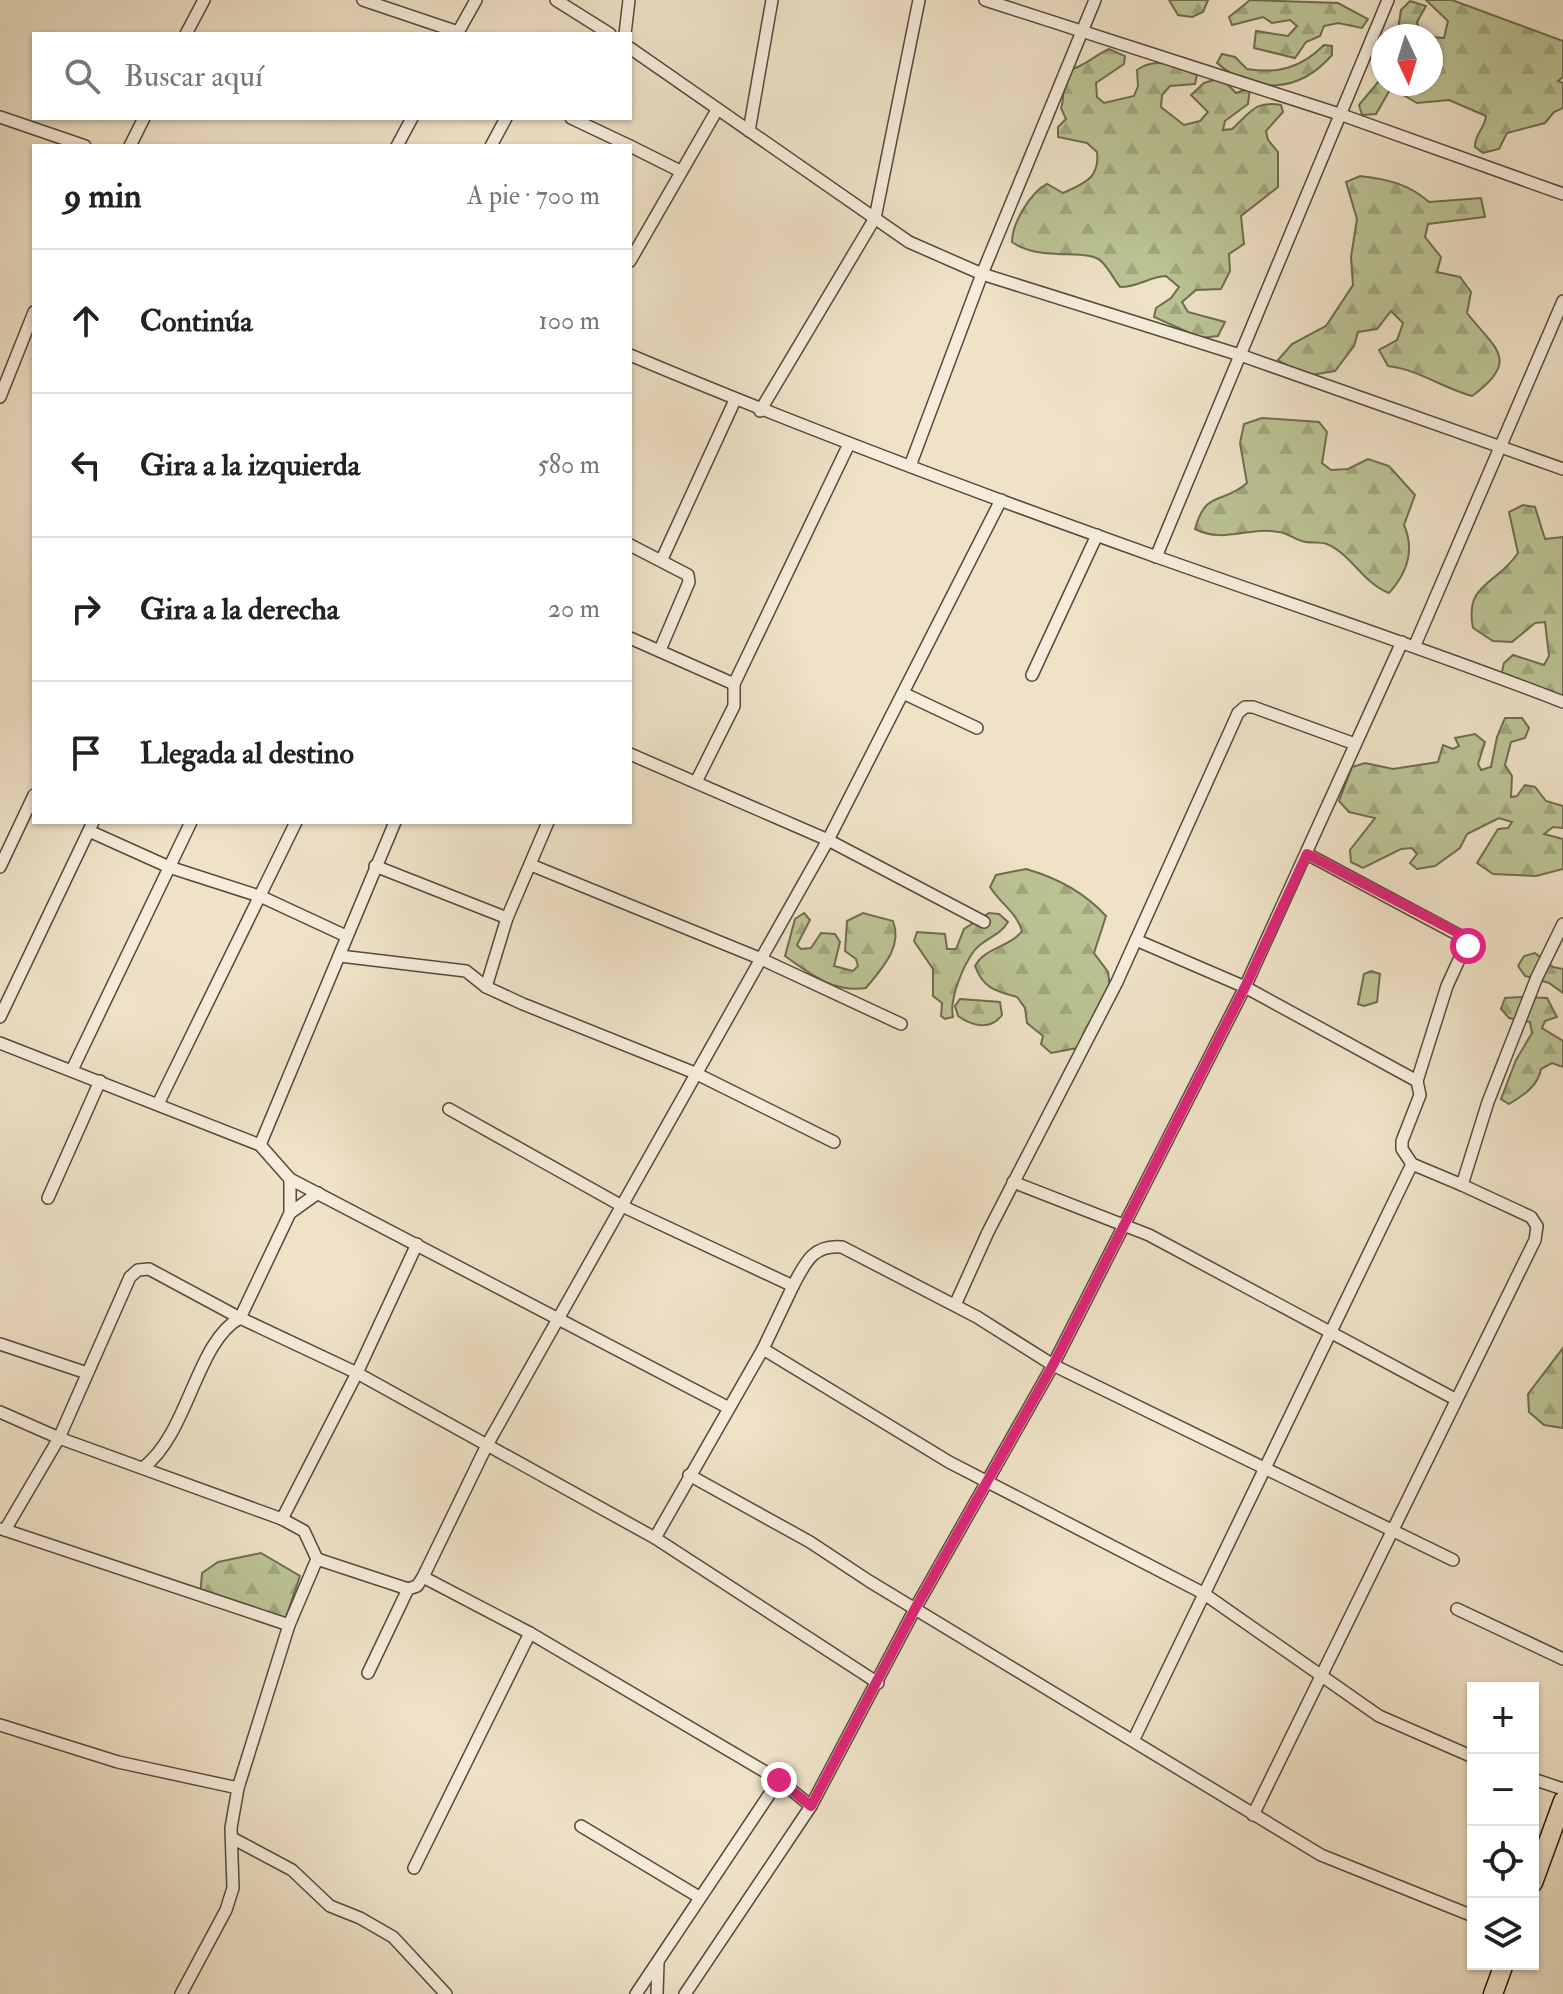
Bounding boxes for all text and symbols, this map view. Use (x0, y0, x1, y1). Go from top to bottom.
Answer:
north arrow (1371, 24, 1443, 96)
search box (32, 32, 632, 120)
icon: search (60, 54, 104, 98)
text: Buscar aquí (124, 58, 263, 95)
text: 9 min (64, 175, 142, 218)
text: A pie · 700 m (467, 180, 600, 212)
icon: ahead (64, 299, 108, 343)
text: Continúa (140, 303, 253, 340)
text: 100 m (539, 305, 600, 337)
icon: left (64, 443, 108, 487)
text: Gira a la izquierda (140, 447, 360, 484)
text: 580 m (537, 449, 600, 481)
icon: right (64, 587, 108, 631)
text: Gira a la derecha (140, 591, 339, 628)
text: 20 m (548, 593, 600, 625)
icon: arrive (64, 731, 108, 775)
text: Llegada al destino (140, 735, 354, 772)
route start (1450, 928, 1486, 964)
map controls (1467, 1682, 1539, 1970)
button: + (1467, 1682, 1539, 1754)
button: − (1467, 1754, 1539, 1826)
route end (761, 1762, 797, 1798)
button: locate (1467, 1826, 1539, 1898)
button: layers (1467, 1898, 1539, 1970)

